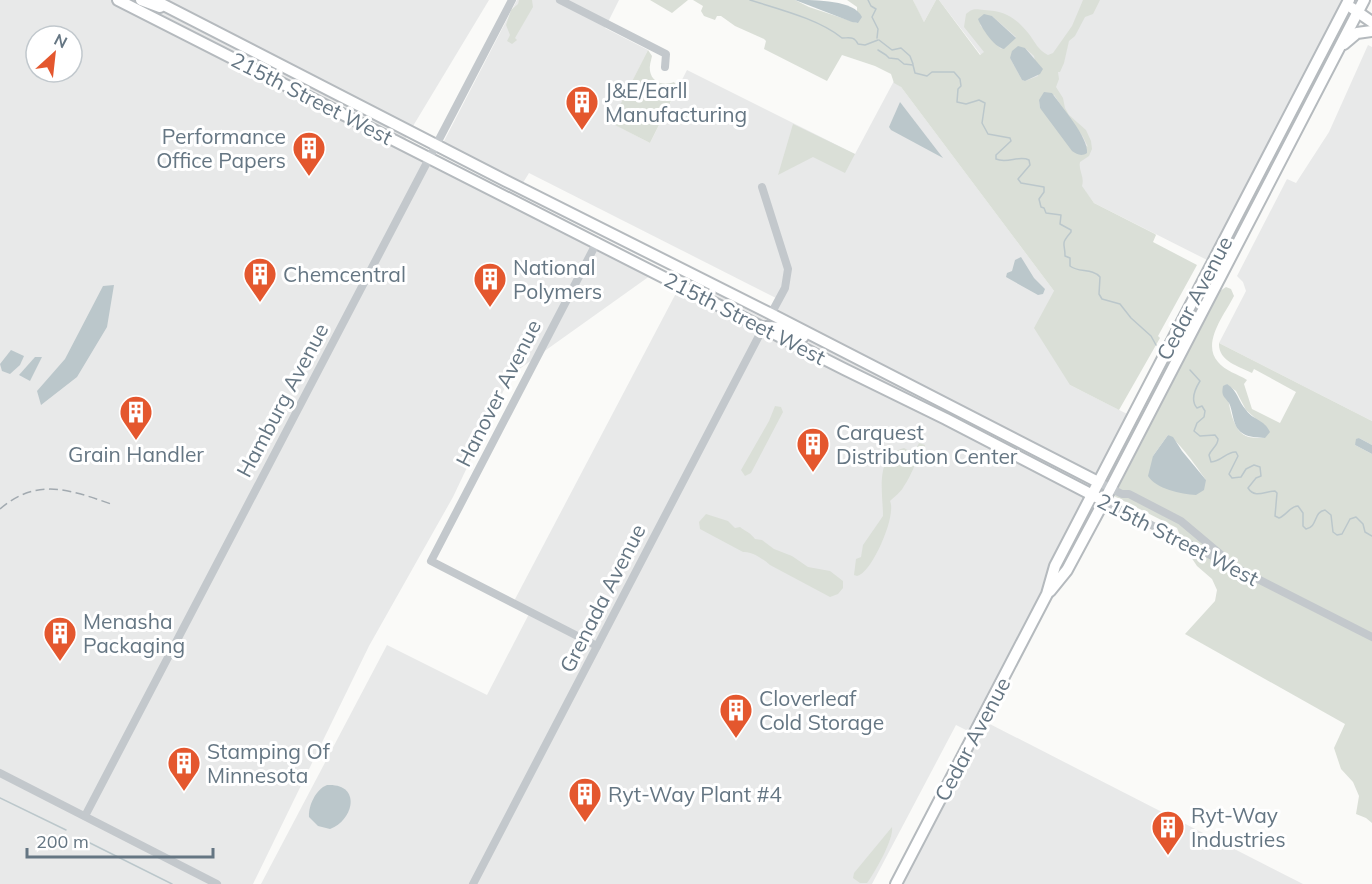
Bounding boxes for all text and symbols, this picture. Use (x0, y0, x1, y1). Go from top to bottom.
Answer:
north arrow (24, 24, 84, 84)
text: N (51, 29, 71, 52)
street label: 215th Street West (227, 46, 397, 150)
place label: J&E/Earll Manufacturing (605, 77, 747, 127)
building icon: J&E/Earll Manufacturing (564, 84, 600, 131)
place label: Performance Office Papers (156, 123, 286, 173)
building icon: Performance Office Papers (291, 130, 327, 177)
street label: Cedar Avenue (1150, 232, 1238, 364)
place label: National Polymers (513, 254, 602, 304)
building icon: Chemcentral (242, 256, 278, 303)
place label: Chemcentral (283, 261, 406, 287)
building icon: National Polymers (472, 261, 508, 308)
street label: 215th Street West (660, 266, 830, 370)
street label: Hanover Avenue (450, 315, 546, 471)
street label: Hamburg Avenue (230, 319, 334, 481)
building icon: Grain Handler (118, 394, 154, 441)
place label: Carquest Distribution Center (836, 419, 1018, 469)
building icon: Carquest Distribution Center (795, 426, 831, 473)
place label: Grain Handler (68, 441, 204, 467)
street label: 215th Street West (1093, 487, 1263, 591)
street label: Grenada Avenue (553, 519, 651, 677)
place label: Menasha Packaging (83, 608, 185, 658)
building icon: Menasha Packaging (42, 615, 78, 662)
street label: Cedar Avenue (928, 673, 1016, 805)
place label: Cloverleaf Cold Storage (759, 685, 884, 735)
building icon: Cloverleaf Cold Storage (718, 692, 754, 739)
place label: Stamping Of Minnesota (207, 738, 331, 788)
building icon: Stamping Of Minnesota (166, 745, 202, 792)
building icon: Ryt-Way Plant #4 (567, 776, 603, 823)
place label: Ryt-Way Plant #4 (608, 781, 782, 807)
place label: Ryt-Way Industries (1191, 802, 1286, 852)
building icon: Ryt-Way Industries (1150, 809, 1186, 856)
scale bar (27, 821, 213, 859)
text: 200 m (36, 830, 89, 853)

